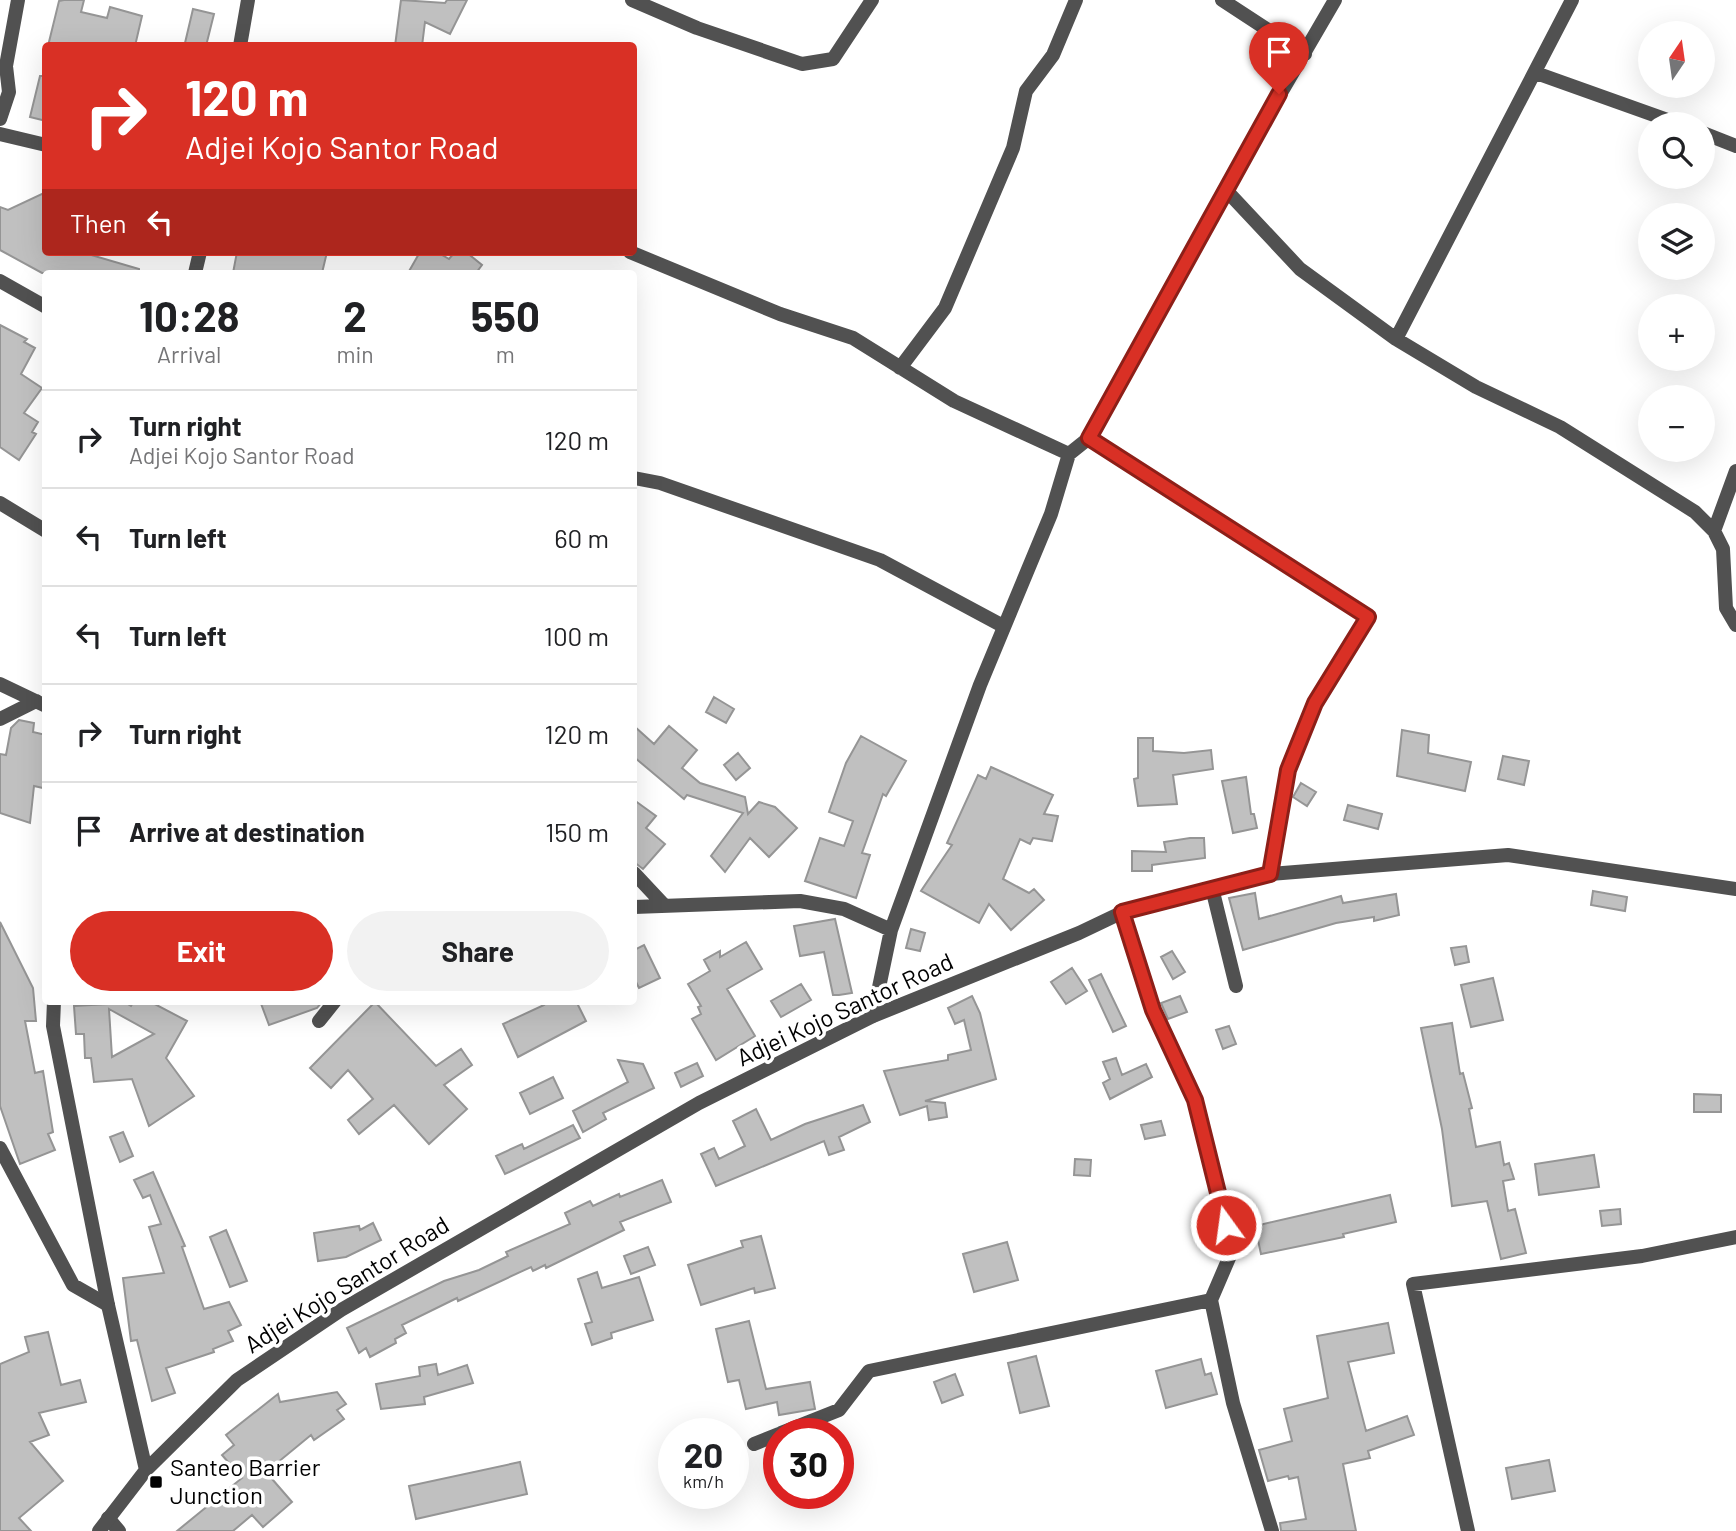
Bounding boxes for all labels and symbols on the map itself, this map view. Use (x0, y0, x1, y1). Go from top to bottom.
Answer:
north arrow (1638, 21, 1715, 98)
pin (1249, 22, 1309, 94)
street label: Adjei Kojo Santor Road (732, 946, 957, 1072)
position arrow (1189, 1188, 1263, 1262)
street label: Adjei Kojo Santor Road (239, 1209, 454, 1358)
speed limit sign: 30 (763, 1418, 854, 1509)
place label: Santeo Barrier Junction (170, 1452, 321, 1509)
marker: Santeo Barrier Junction (148, 1474, 164, 1490)

